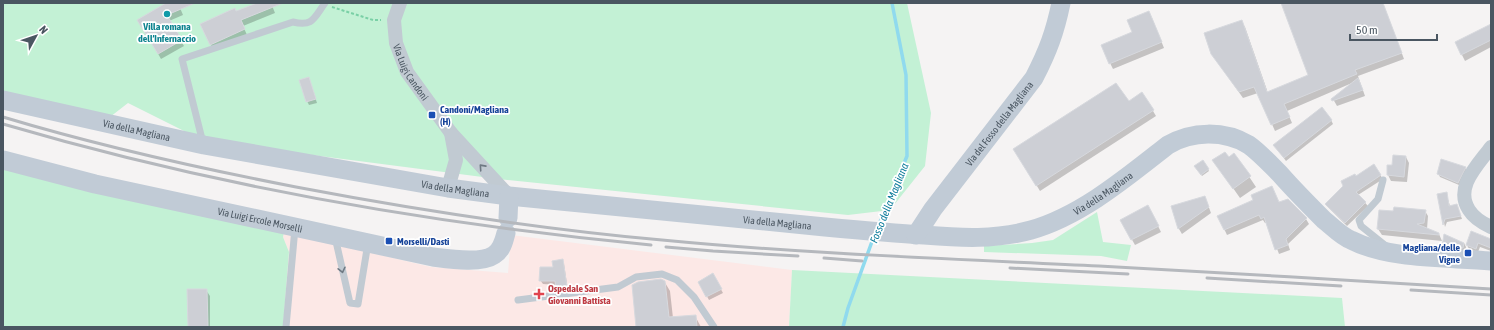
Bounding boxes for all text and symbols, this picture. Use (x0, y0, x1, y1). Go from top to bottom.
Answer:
marker: Villa romana dell’Infernaccio (162, 9, 172, 19)
north arrow (16, 16, 56, 56)
scale bar (1350, 16, 1437, 42)
place label: Villa romana dell’Infernaccio (138, 21, 196, 44)
text: N (37, 23, 50, 36)
text: 50 m (1356, 23, 1378, 37)
street label: Via Luigi Candoni (391, 43, 431, 103)
street label: Via del Fosso della Magliana (963, 79, 1036, 168)
place label: Candoni/Magliana (H) (440, 104, 509, 127)
marker: Candoni/Magliana (H) (427, 110, 437, 120)
street label: Via della Magliana (102, 118, 172, 143)
water label: Fosso della Magliana (868, 161, 910, 245)
one-way arrow (480, 164, 487, 172)
street label: Via della Magliana (1072, 170, 1135, 217)
street label: Via della Magliana (420, 178, 490, 199)
street label: Via Luigi Ercole Morselli (217, 206, 303, 235)
street label: Via della Magliana (743, 214, 812, 232)
marker: Morselli/Dasti (384, 236, 394, 246)
place label: Morselli/Dasti (397, 236, 449, 247)
place label: Magliana/delle Vigne (1403, 242, 1460, 265)
marker: Magliana/delle Vigne (1463, 248, 1473, 258)
one-way arrow (338, 266, 346, 273)
place label: Ospedale San Giovanni Battista (548, 283, 611, 306)
marker: Ospedale San Giovanni Battista (533, 288, 545, 300)

